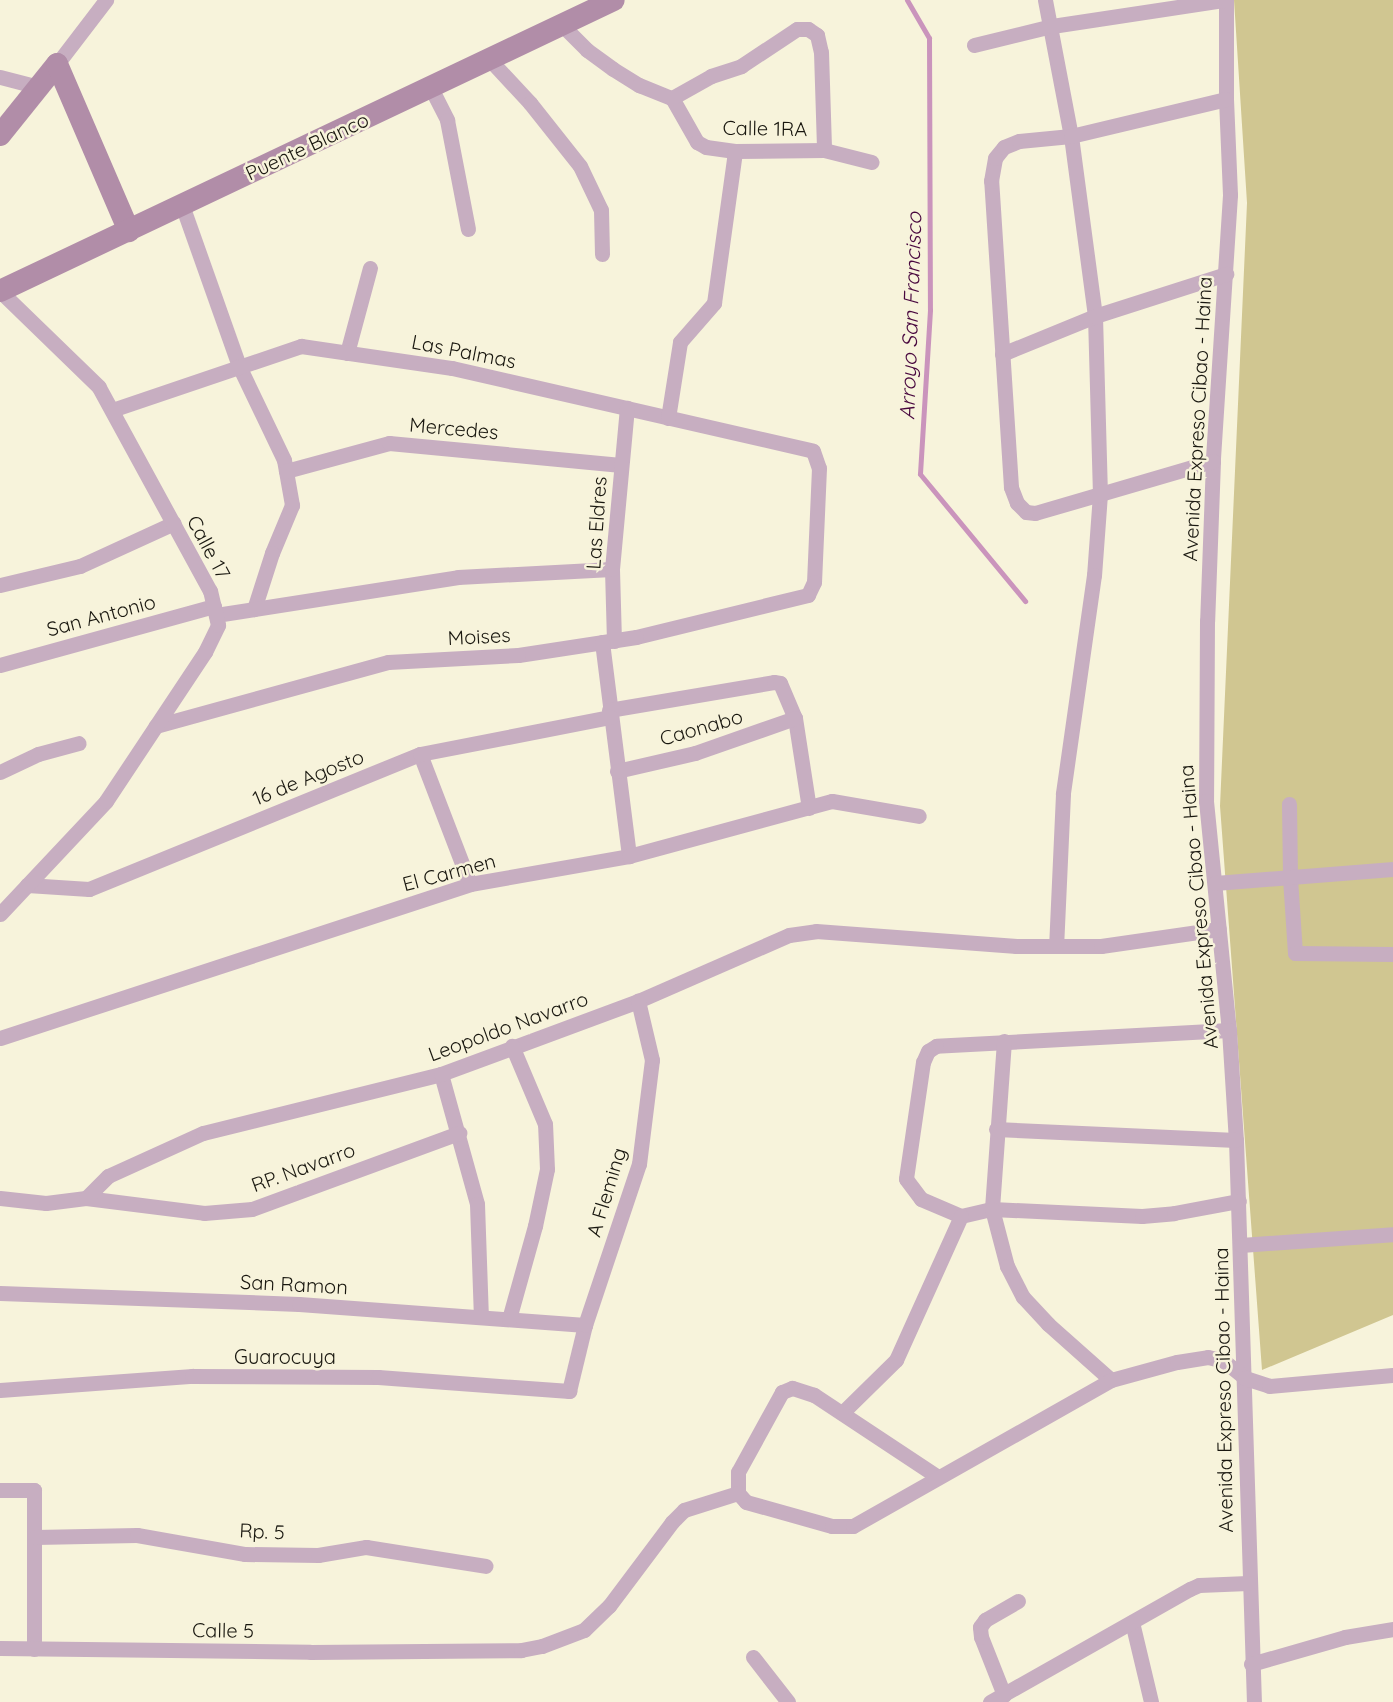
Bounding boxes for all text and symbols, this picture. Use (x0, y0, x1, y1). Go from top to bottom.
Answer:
street label: Puente Blanco (242, 107, 372, 185)
street label: Calle 1RA (722, 115, 808, 141)
water label: Arroyo San Francisco (894, 212, 926, 420)
street label: Avenida Expreso Cibao - Haina (1178, 276, 1216, 562)
street label: Las Palmas (410, 329, 518, 373)
street label: Mercedes (408, 412, 500, 444)
street label: Las Eldres (581, 476, 611, 570)
street label: Calle 17 (182, 511, 236, 583)
street label: San Antonio (44, 589, 158, 641)
street label: Moises (447, 622, 511, 650)
street label: Caonabo (657, 704, 745, 750)
street label: 16 de Agosto (249, 744, 367, 810)
street label: Avenida Expreso Cibao - Haina (1174, 764, 1222, 1050)
street label: El Carmen (400, 848, 498, 896)
street label: Leopoldo Navarro (425, 986, 591, 1066)
street label: RP. Navarro (248, 1137, 358, 1197)
street label: A Fleming (581, 1145, 631, 1239)
street label: Avenida Expreso Cibao - Haina (1209, 1247, 1237, 1533)
street label: San Ramon (240, 1269, 348, 1299)
street label: Guarocuya (234, 1344, 336, 1368)
street label: Rp. 5 (239, 1518, 285, 1544)
street label: Calle 5 (192, 1617, 254, 1643)

